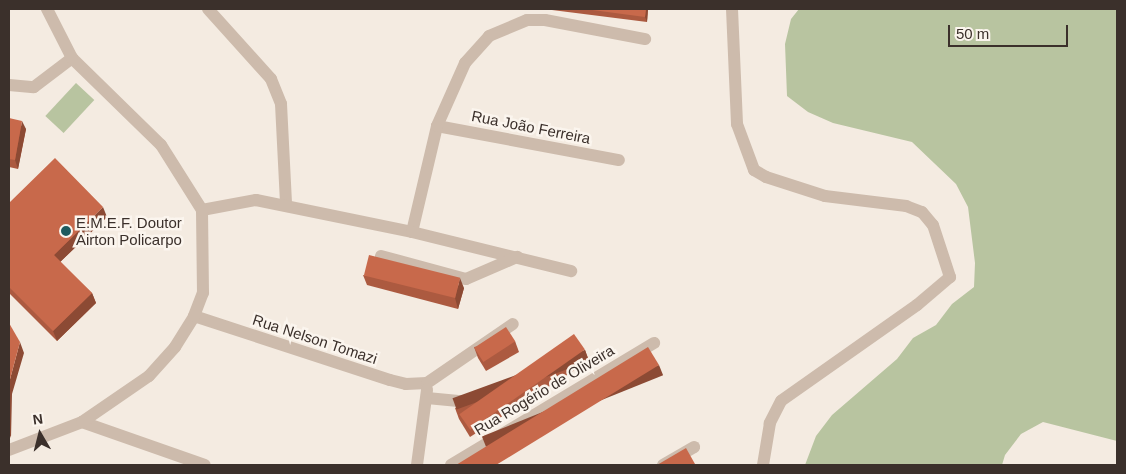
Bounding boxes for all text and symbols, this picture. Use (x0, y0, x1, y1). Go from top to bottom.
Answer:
scale bar (951, 15, 1071, 47)
text: 50 m (956, 25, 989, 42)
street label: Rua João Ferreira (470, 107, 592, 147)
place label: E.M.E.F. Doutor Airton Policarpo (76, 213, 182, 248)
marker: E.M.E.F. Doutor Airton Policarpo (60, 225, 72, 237)
street label: Rua Nelson Tomazi (250, 310, 380, 368)
street label: Rua Rogério de Oliveira (471, 341, 617, 439)
north arrow (15, 409, 65, 459)
text: N (32, 411, 44, 428)

